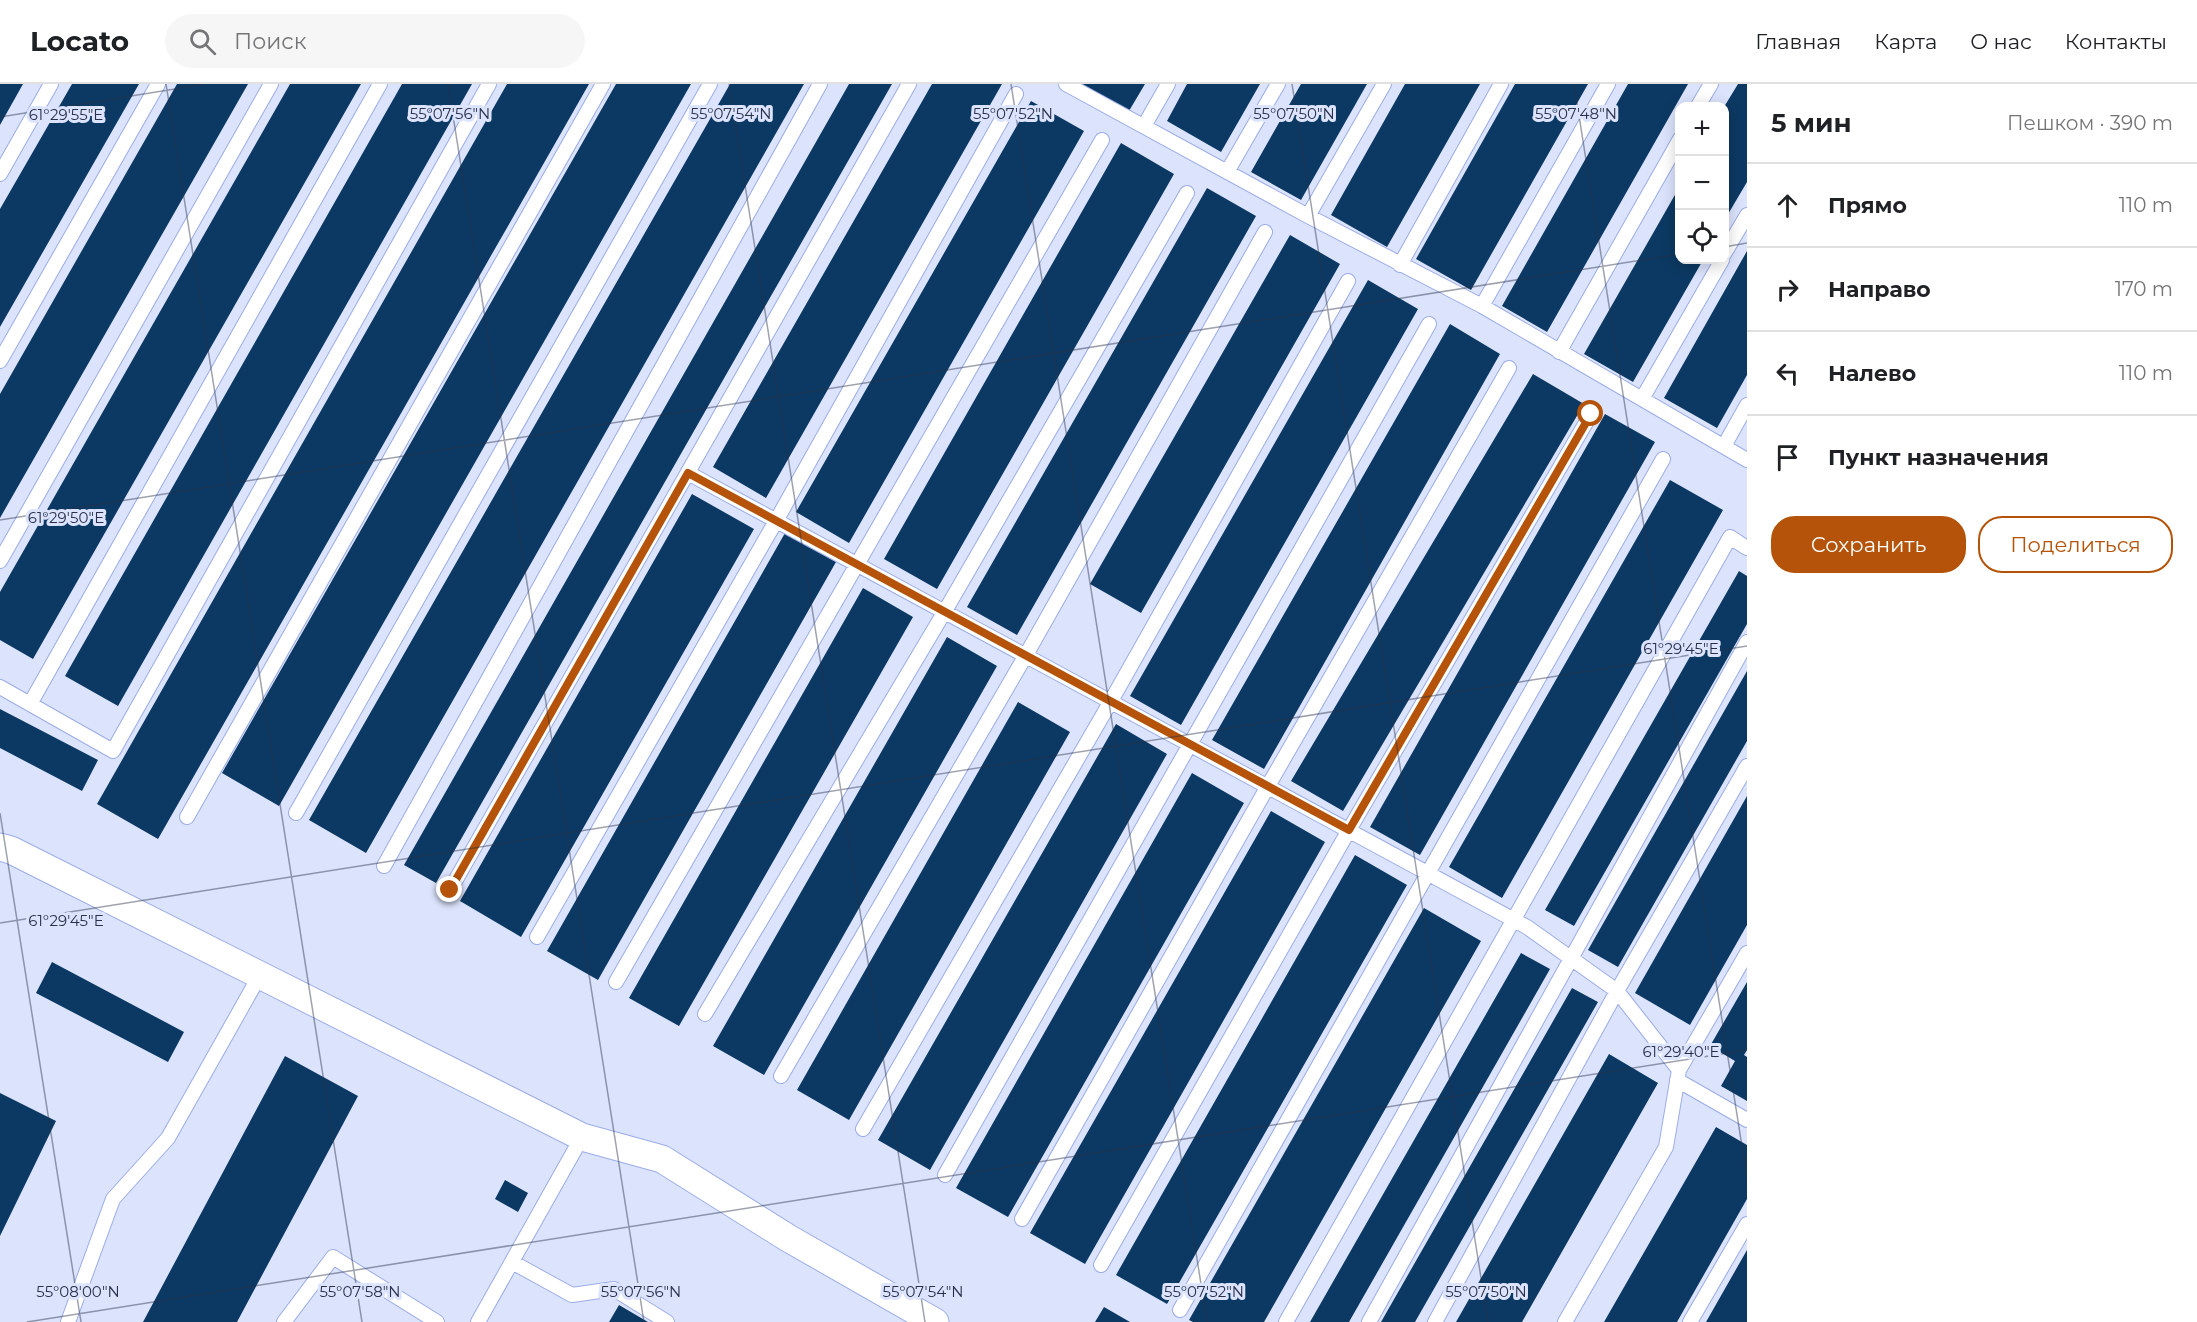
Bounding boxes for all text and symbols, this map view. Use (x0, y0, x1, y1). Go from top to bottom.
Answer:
search box (165, 14, 585, 68)
text: Locato (30, 24, 129, 58)
icon: search (186, 25, 219, 58)
text: Поиск (234, 28, 306, 55)
text: Главная (1755, 29, 1841, 54)
text: Карта (1874, 29, 1937, 54)
text: О нас (1970, 29, 2032, 54)
text: Контакты (2065, 29, 2167, 54)
map controls (1675, 102, 1729, 264)
button: + (1675, 102, 1729, 156)
text: 55°07'56"N (410, 104, 490, 123)
text: 55°07'54"N (691, 104, 772, 123)
text: 55°07'52"N (973, 104, 1053, 123)
text: 55°07'50"N (1253, 104, 1335, 123)
text: 55°07'48"N (1535, 104, 1617, 123)
text: 61°29'55"E (29, 105, 103, 124)
text: 5 мин (1771, 107, 1852, 139)
text: Пешком · 390 m (2007, 111, 2173, 135)
button: − (1675, 156, 1729, 210)
icon: ahead (1771, 189, 1804, 222)
text: Прямо (1828, 192, 1907, 219)
text: 110 m (2119, 193, 2173, 217)
button: locate (1675, 210, 1729, 264)
icon: right (1771, 273, 1804, 306)
text: Направо (1828, 276, 1931, 303)
text: 170 m (2115, 277, 2173, 301)
icon: left (1771, 357, 1804, 390)
text: Налево (1828, 360, 1916, 387)
text: 110 m (2119, 361, 2173, 385)
route start (1577, 400, 1603, 426)
icon: arrive (1771, 441, 1804, 474)
text: Пункт назначения (1828, 444, 2049, 471)
text: 61°29'50"E (28, 508, 104, 527)
button: Сохранить (1771, 516, 1966, 573)
button: Поделиться (1978, 516, 2173, 573)
text: 61°29'45"E (1643, 639, 1719, 658)
route end (436, 876, 462, 902)
text: 61°29'45"E (28, 911, 104, 930)
text: 61°29'40"E (1642, 1042, 1720, 1061)
text: 55°08'00"N (36, 1282, 120, 1301)
text: 55°07'58"N (319, 1282, 401, 1301)
text: 55°07'56"N (601, 1282, 681, 1301)
text: 55°07'54"N (883, 1282, 964, 1301)
text: 55°07'52"N (1164, 1282, 1244, 1301)
text: 55°07'50"N (1445, 1282, 1527, 1301)

